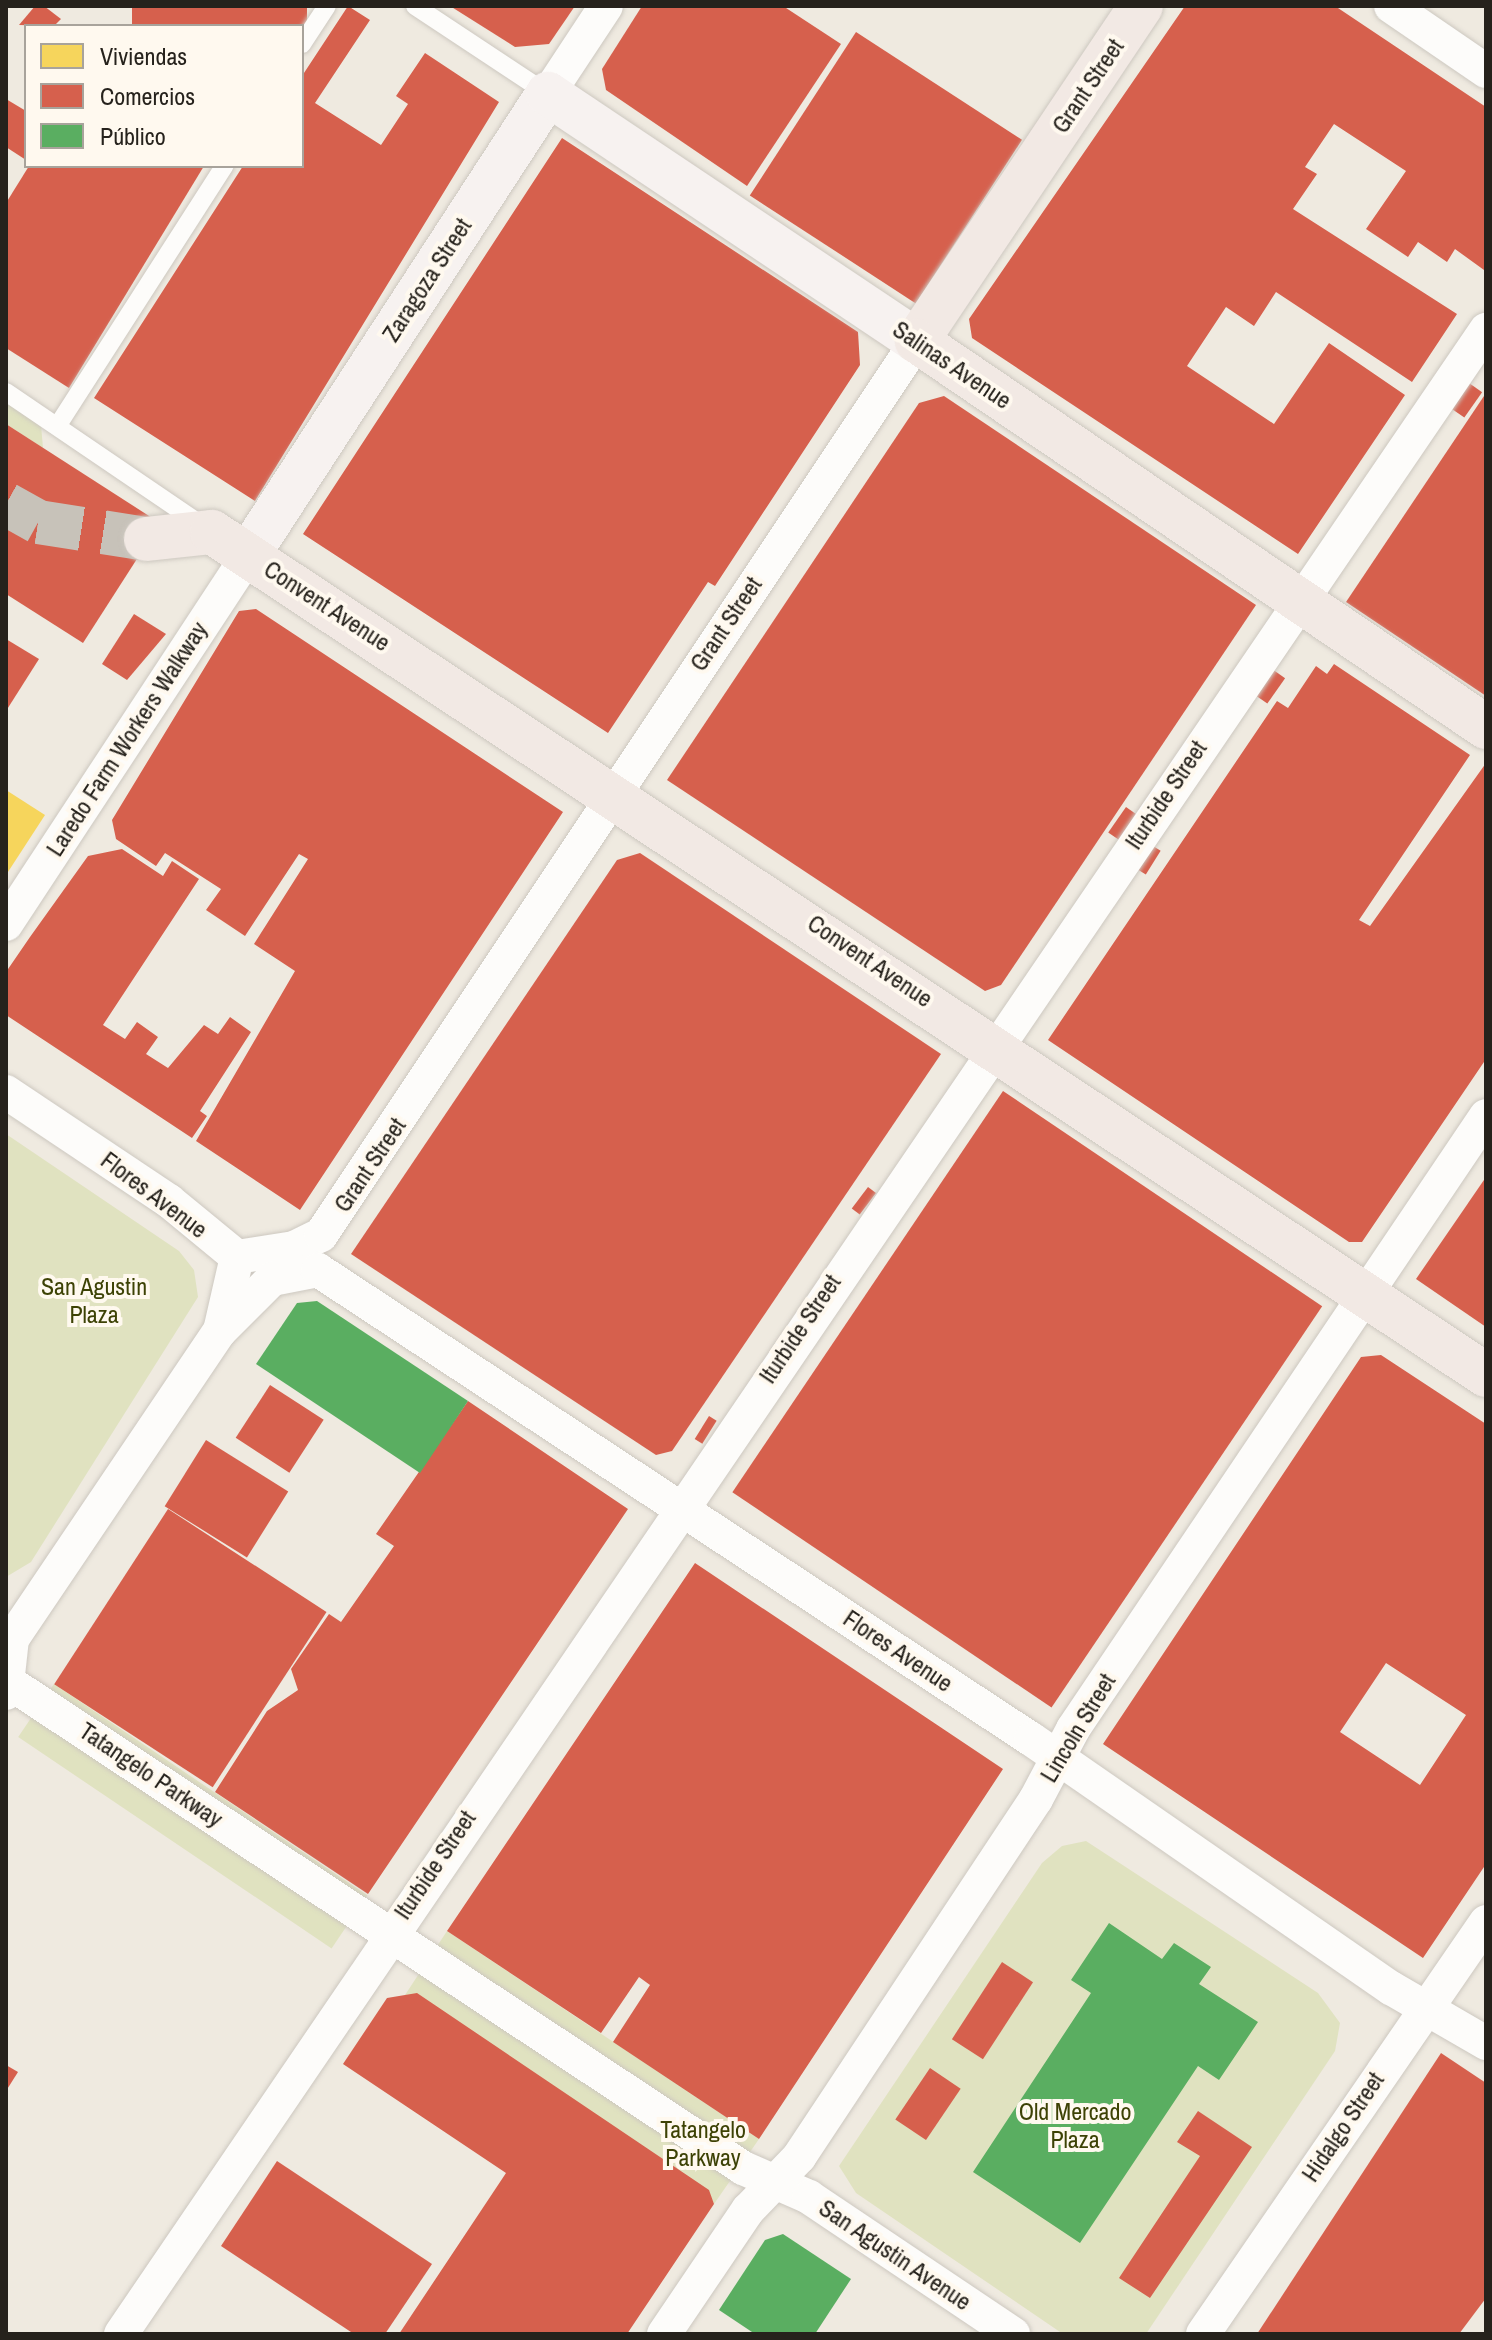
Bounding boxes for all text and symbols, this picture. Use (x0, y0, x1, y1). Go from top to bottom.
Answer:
legend (24, 24, 304, 168)
street label: Grant Street (1046, 34, 1130, 138)
text: Viviendas (100, 40, 187, 72)
text: Comercios (100, 80, 195, 112)
text: Público (100, 120, 166, 152)
street label: Zaragoza Street (376, 213, 478, 347)
street label: Salinas Avenue (887, 315, 1017, 415)
street label: Convent Avenue (258, 554, 396, 658)
street label: Grant Street (684, 572, 768, 676)
street label: Laredo Farm Workers Walkway (40, 616, 214, 862)
street label: Iturbide Street (1119, 735, 1213, 855)
street label: Convent Avenue (802, 908, 938, 1014)
street label: Grant Street (328, 1113, 412, 1217)
street label: Flores Avenue (95, 1145, 213, 1245)
street label: Iturbide Street (753, 1269, 847, 1389)
park label: San Agustin Plaza (40, 1273, 148, 1329)
street label: Flores Avenue (837, 1604, 959, 1698)
street label: Lincoln Street (1034, 1669, 1122, 1787)
street label: Tatangelo Parkway (74, 1716, 228, 1834)
street label: Iturbide Street (388, 1805, 482, 1925)
street label: Hidalgo Street (1296, 2067, 1390, 2187)
park label: Old Mercado Plaza (1019, 2098, 1131, 2154)
park label: Tatangelo Parkway (660, 2116, 746, 2172)
street label: San Agustin Avenue (813, 2193, 977, 2317)

